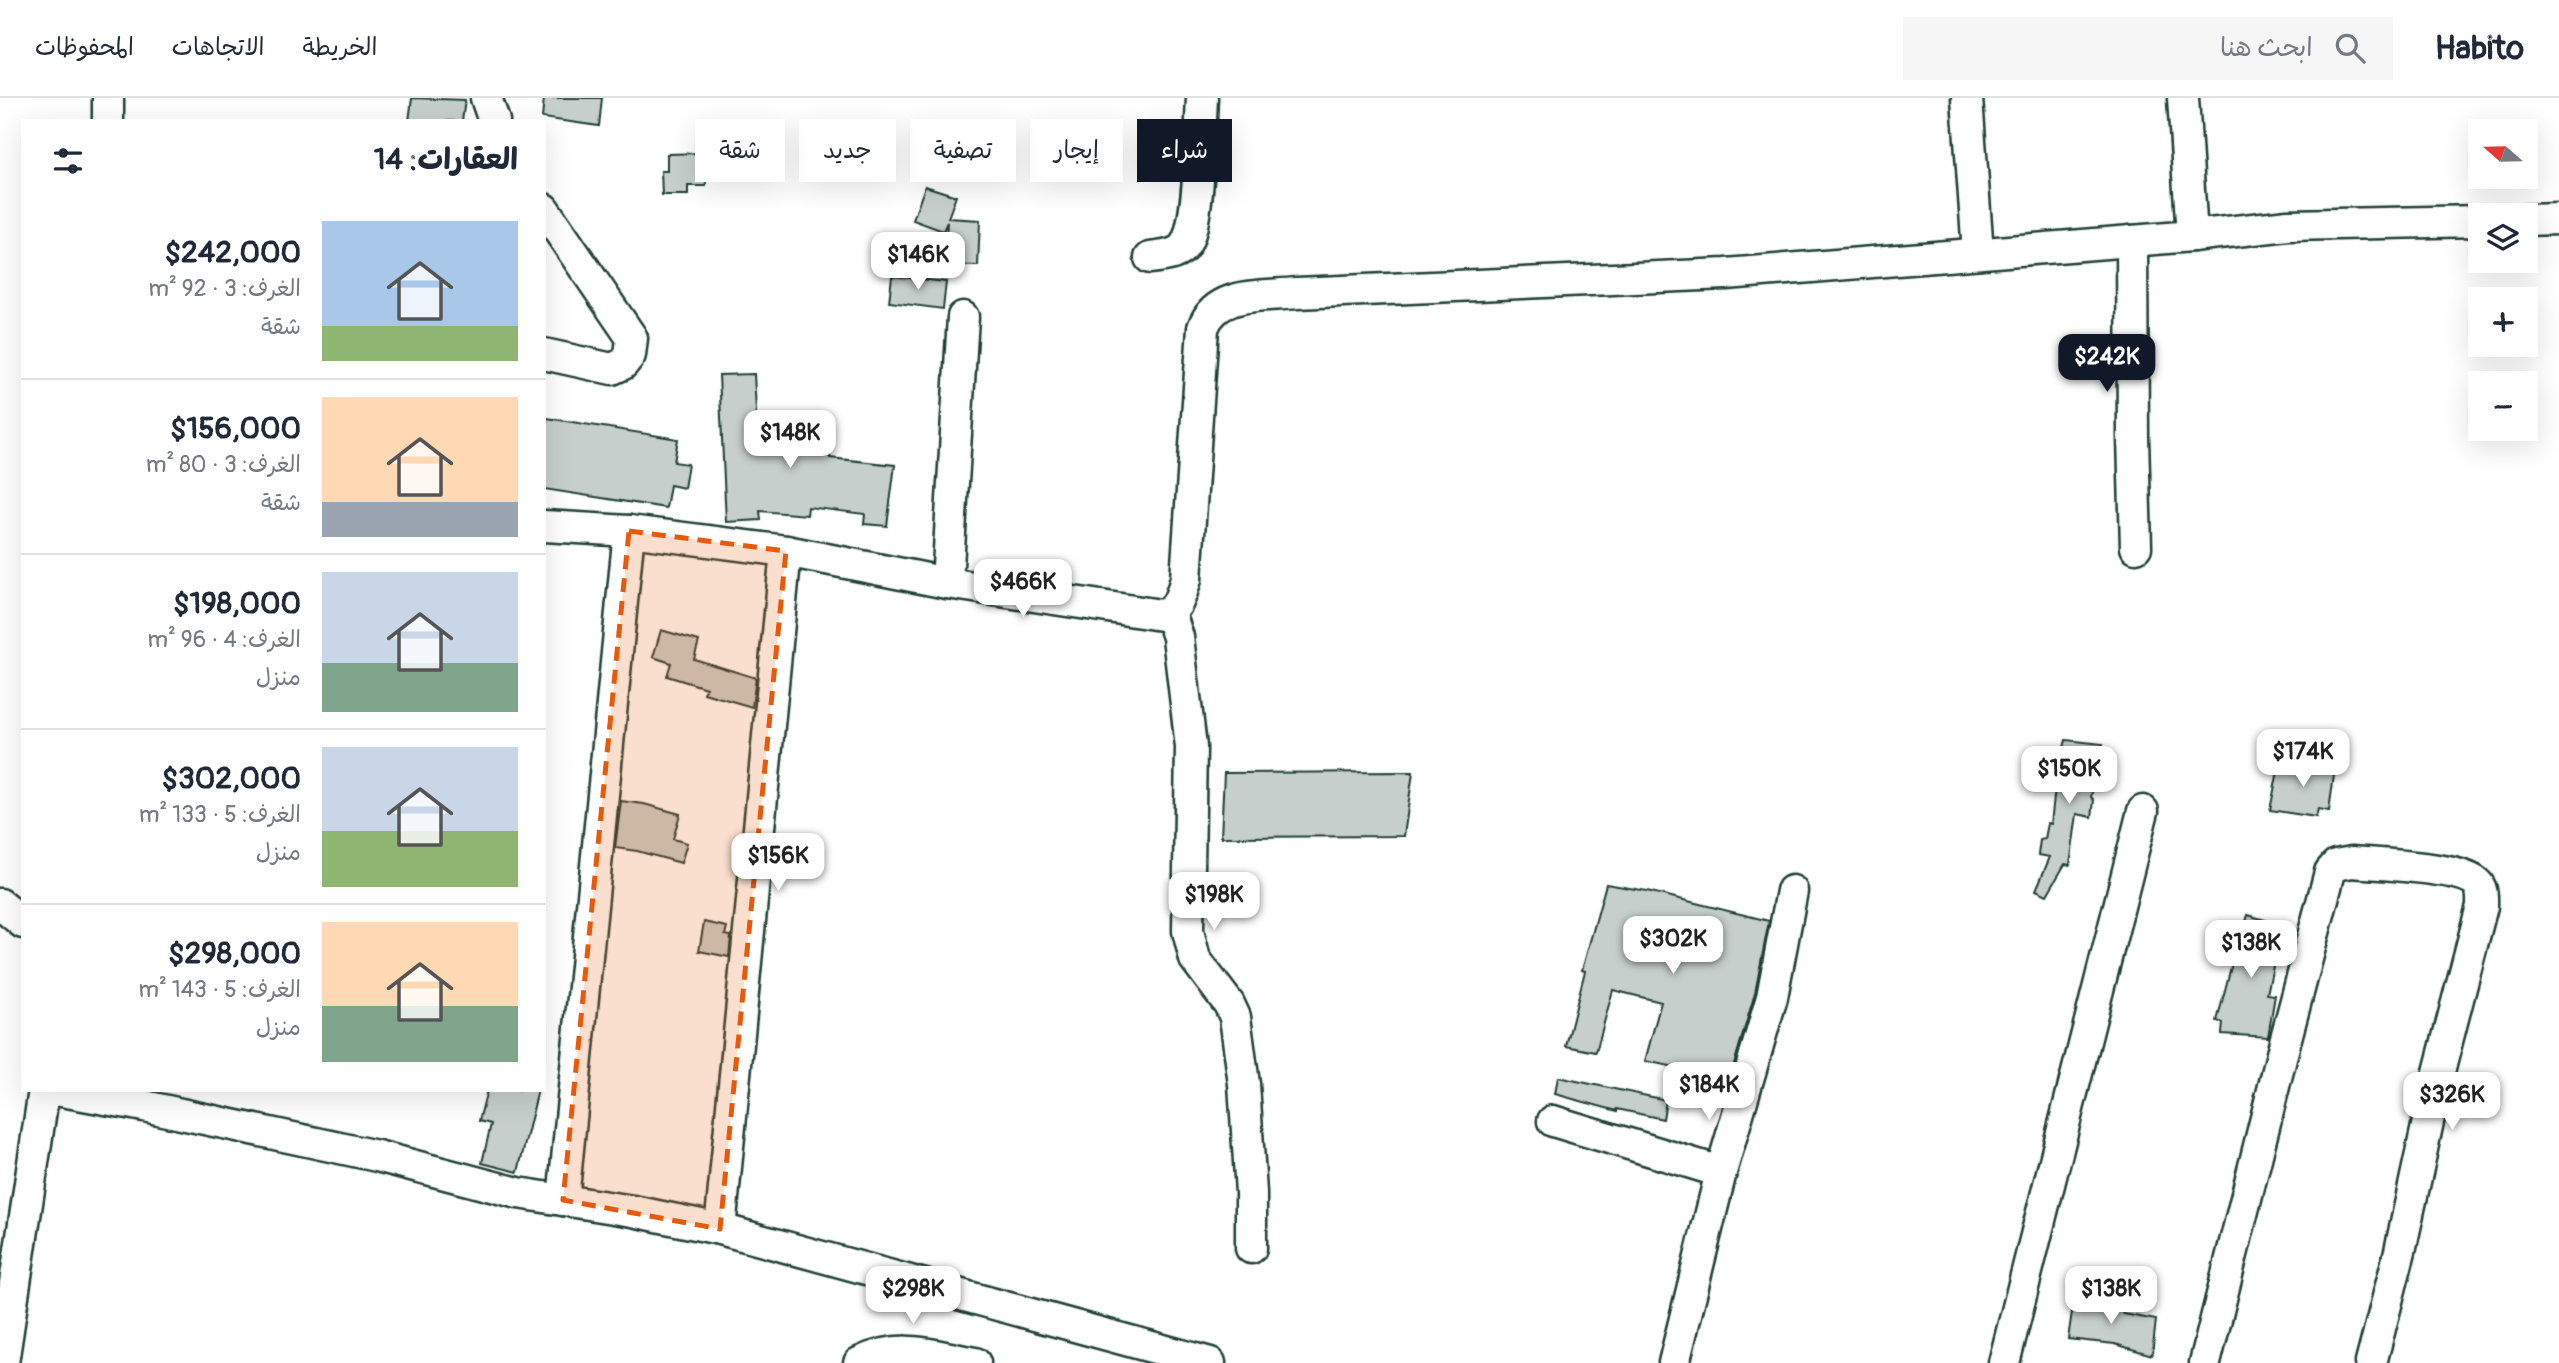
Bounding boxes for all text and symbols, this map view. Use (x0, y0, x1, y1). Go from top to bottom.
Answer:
search box (1903, 17, 2393, 80)
text: Habito (2435, 28, 2524, 69)
icon: search (2331, 29, 2369, 67)
text: ابحث هنا (2220, 32, 2313, 64)
text: المحفوظات (35, 33, 134, 62)
text: الاتجاهات (172, 33, 265, 62)
text: الخريطة (303, 33, 377, 62)
chip: شقة (695, 119, 785, 182)
chip: جديد (799, 119, 896, 182)
chip: تصفية (910, 119, 1016, 182)
chip: إيجار (1030, 119, 1123, 182)
chip: شراء (1137, 119, 1232, 182)
north arrow (2468, 119, 2538, 189)
map controls (2468, 119, 2538, 441)
text: العقارات: 14 (374, 141, 518, 178)
icon: filters (49, 142, 87, 180)
button: layers (2468, 203, 2538, 273)
pin: $146K (869, 232, 967, 292)
text: $242,000 (165, 234, 301, 271)
text: $146K (887, 240, 949, 269)
icon: home (378, 249, 462, 333)
text: الغرف: 3 · 92 m² (149, 274, 301, 303)
button: + (2468, 287, 2538, 357)
text: شقة (261, 312, 301, 341)
pin: $242K (2058, 334, 2156, 394)
text: $242K (2074, 342, 2140, 371)
button: − (2468, 371, 2538, 441)
text: $156,000 (170, 410, 301, 447)
pin: $148K (741, 410, 839, 470)
text: $148K (760, 418, 820, 447)
icon: home (378, 425, 462, 509)
text: الغرف: 3 · 80 m² (146, 450, 301, 479)
text: شقة (261, 488, 301, 517)
pin: $466K (974, 560, 1072, 619)
text: $466K (990, 567, 1056, 596)
text: $198,000 (173, 585, 301, 622)
icon: home (378, 600, 462, 684)
text: الغرف: 4 · 96 m² (148, 625, 301, 654)
text: منزل (256, 663, 301, 692)
pin: $174K (2254, 730, 2352, 789)
text: $174K (2273, 737, 2333, 766)
pin: $150K (2020, 746, 2118, 806)
text: $150K (2037, 754, 2101, 783)
text: $302,000 (162, 760, 301, 797)
icon: home (378, 775, 462, 859)
text: الغرف: 5 · 133 m² (139, 800, 301, 829)
pin: $156K (729, 834, 827, 893)
text: منزل (256, 838, 301, 867)
text: $156K (747, 841, 809, 870)
pin: $198K (1165, 872, 1263, 932)
text: $198K (1185, 880, 1243, 909)
pin: $302K (1624, 916, 1722, 976)
pin: $138K (2202, 920, 2300, 980)
text: $302K (1639, 924, 1707, 953)
text: $138K (2221, 928, 2281, 957)
text: $298,000 (168, 935, 301, 972)
icon: home (378, 950, 462, 1034)
text: الغرف: 5 · 143 m² (138, 975, 301, 1004)
text: منزل (256, 1013, 301, 1042)
pin: $184K (1660, 1062, 1758, 1122)
text: $184K (1679, 1070, 1739, 1099)
pin: $326K (2403, 1072, 2501, 1132)
text: $326K (2419, 1080, 2485, 1109)
pin: $298K (864, 1266, 962, 1326)
pin: $138K (2062, 1266, 2160, 1326)
text: $298K (882, 1274, 944, 1303)
text: $138K (2081, 1274, 2141, 1303)

